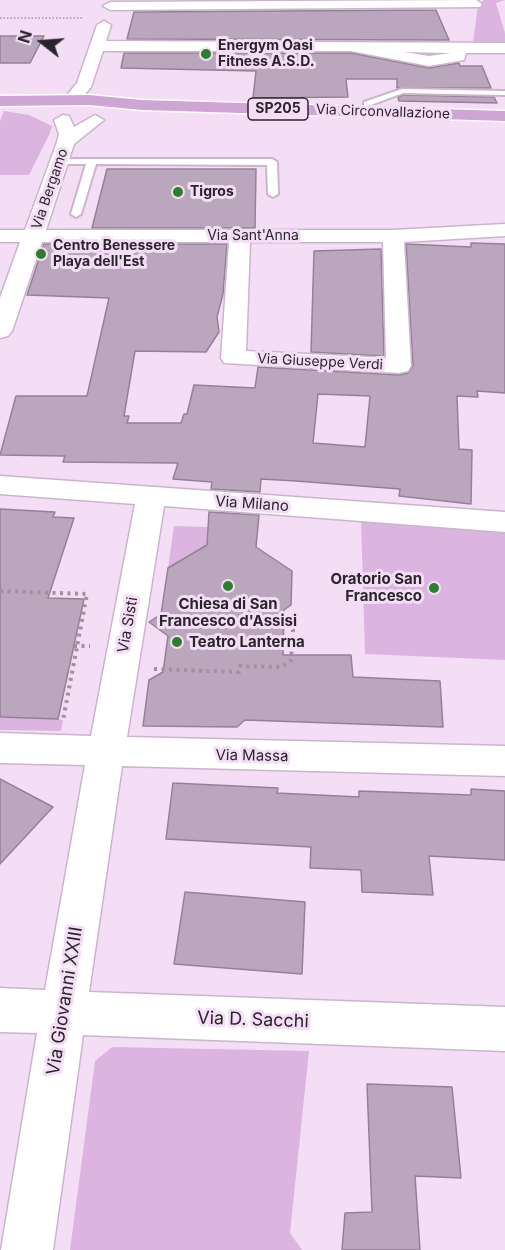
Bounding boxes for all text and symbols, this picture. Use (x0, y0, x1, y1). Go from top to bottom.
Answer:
north arrow (12, 12, 72, 72)
text: N (13, 28, 36, 46)
place label: Energym Oasi Fitness A.S.D. (218, 38, 314, 70)
marker: Energym Oasi Fitness A.S.D. (199, 47, 213, 61)
road number: SP205 (248, 98, 308, 120)
street label: Via Circonvallazione (316, 101, 450, 123)
street label: Via Bergamo (28, 146, 72, 232)
place label: Tigros (190, 184, 234, 200)
marker: Tigros (171, 185, 185, 199)
street label: Via Sant'Anna (207, 228, 299, 244)
place label: Centro Benessere Playa dell'Est (53, 238, 175, 270)
marker: Centro Benessere Playa dell'Est (34, 247, 48, 261)
street label: Via Giuseppe Verdi (257, 350, 383, 374)
street label: Via Milano (215, 492, 289, 516)
place label: Oratorio San Francesco (330, 570, 422, 605)
marker: Chiesa di San Francesco d'Assisi (221, 579, 235, 593)
marker: Oratorio San Francesco (427, 581, 441, 595)
place label: Chiesa di San Francesco d'Assisi (159, 595, 297, 630)
street label: Via Sisti (114, 596, 142, 654)
place label: Teatro Lanterna (189, 633, 305, 651)
marker: Teatro Lanterna (170, 635, 184, 649)
street label: Via Massa (215, 746, 289, 766)
street label: Via Giovanni XXIII (43, 925, 87, 1077)
street label: Via D. Sacchi (197, 1007, 309, 1033)

